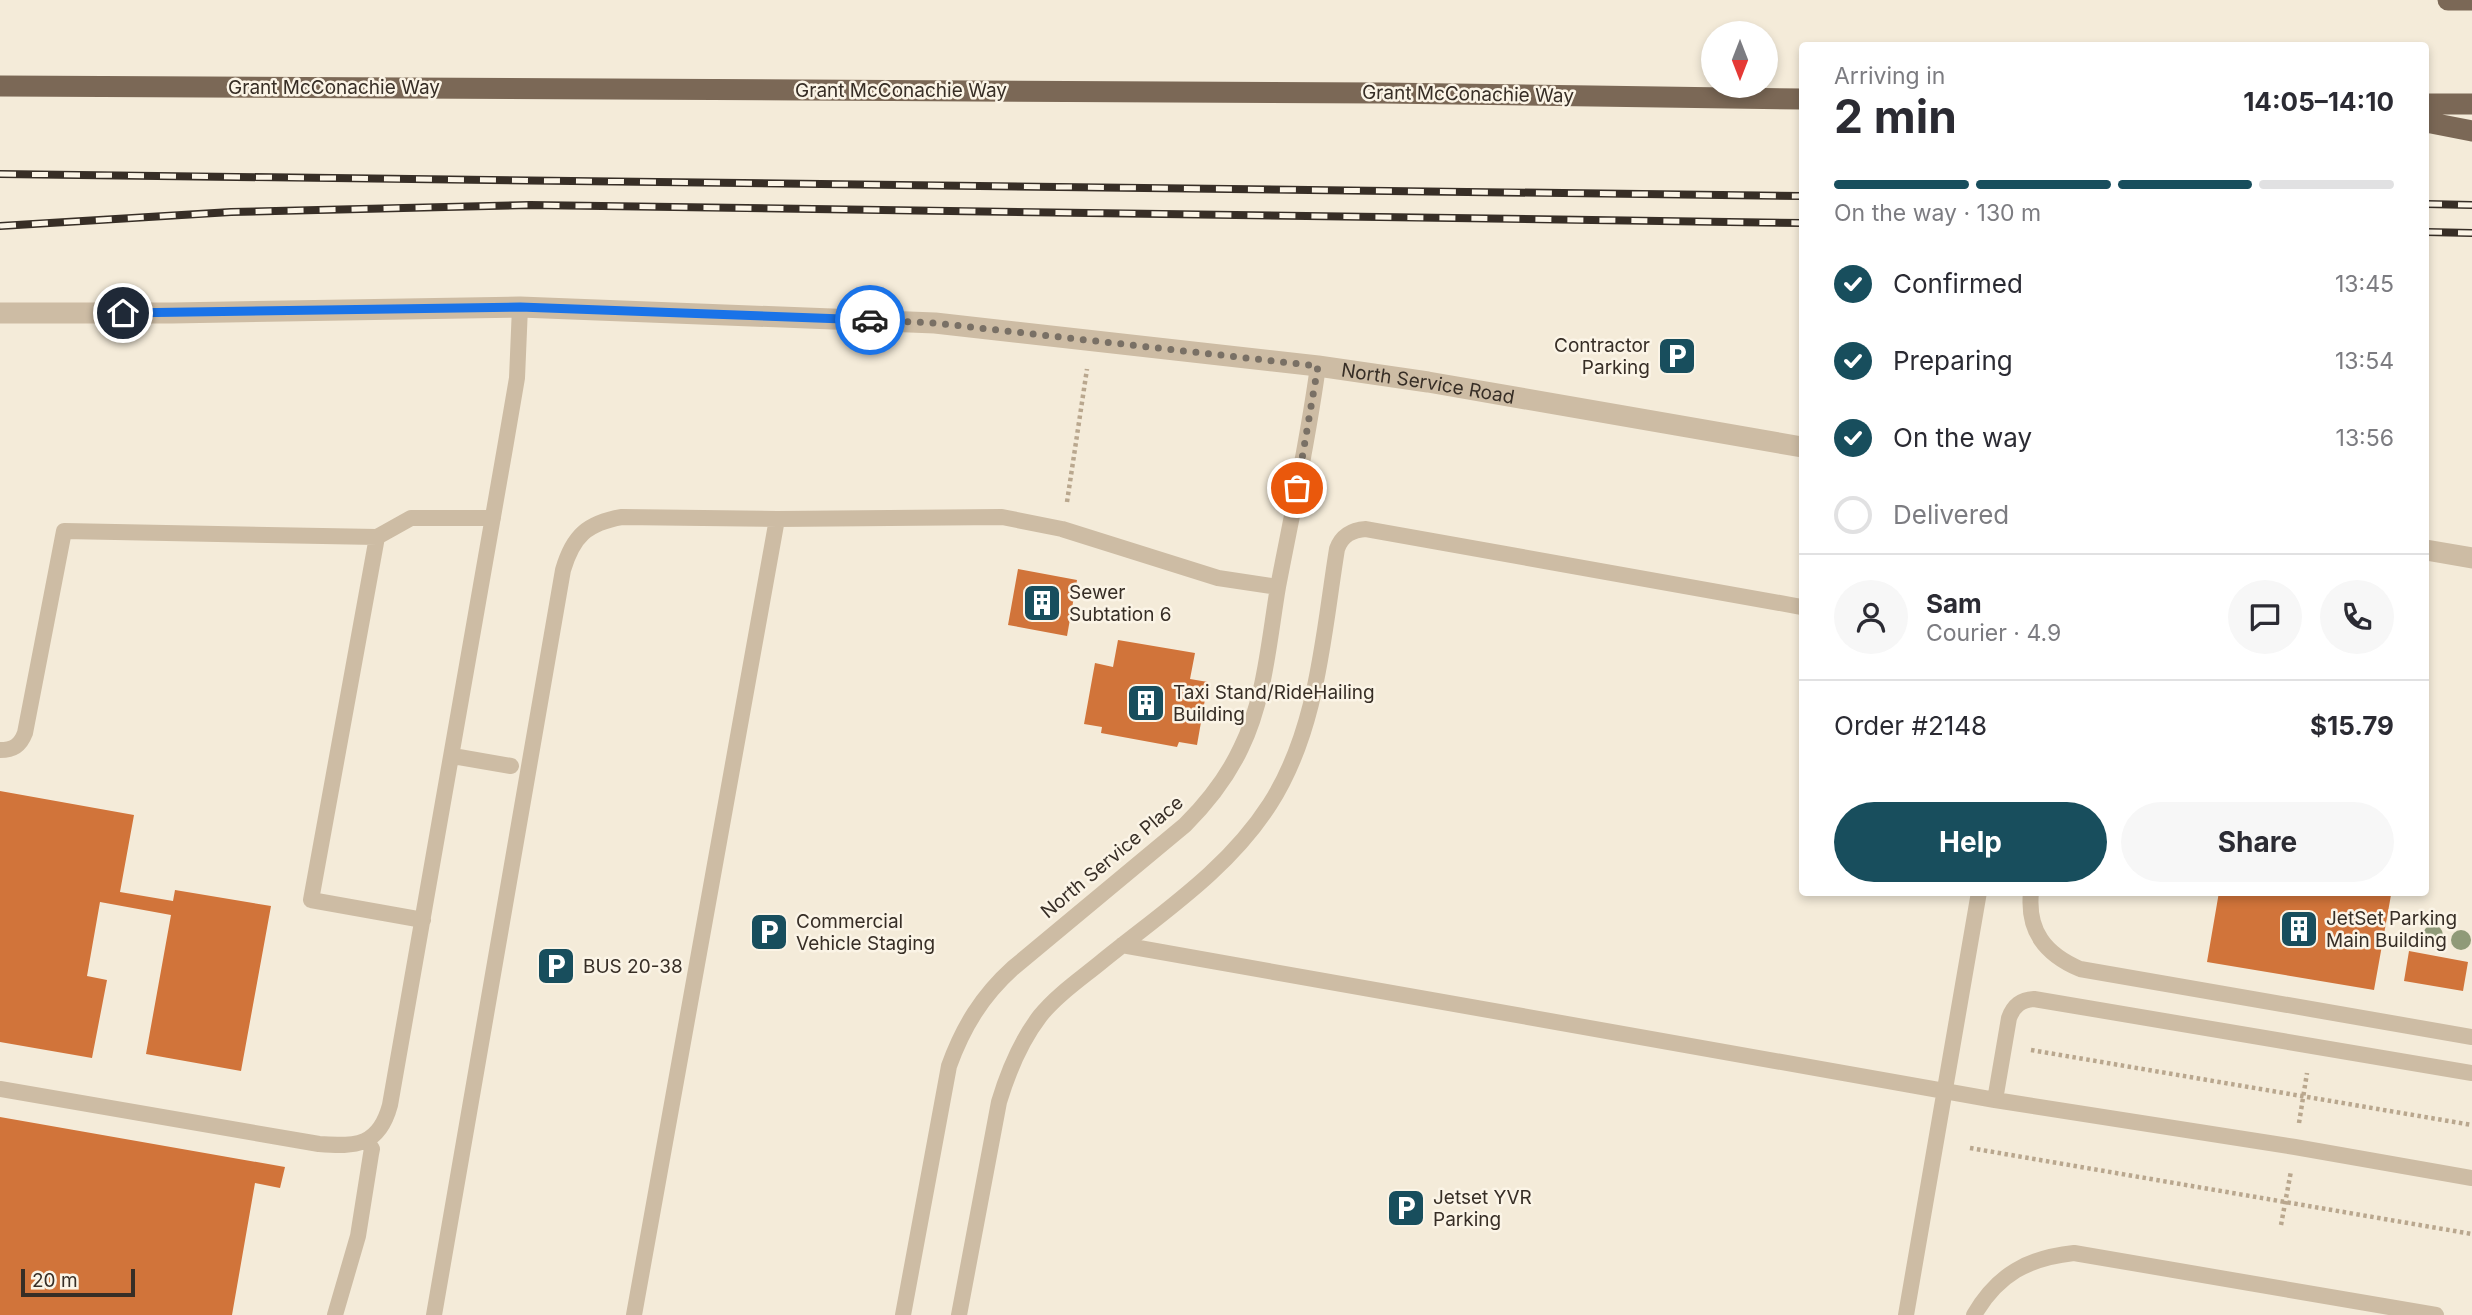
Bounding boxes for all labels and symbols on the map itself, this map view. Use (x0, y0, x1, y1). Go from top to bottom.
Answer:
north arrow (1701, 21, 1778, 98)
street label: Grant McConachie Way (228, 76, 440, 99)
street label: Grant McConachie Way (795, 79, 1007, 102)
street label: Grant McConachie Way (1362, 81, 1574, 107)
pin (93, 283, 153, 343)
courier (835, 285, 905, 355)
place label: Contractor Parking (1554, 334, 1650, 379)
parking icon: Contractor Parking (1656, 335, 1698, 377)
street label: North Service Road (1340, 358, 1516, 408)
pin (1267, 458, 1327, 518)
place label: Sewer Subtation 6 (1069, 581, 1172, 626)
building icon: Sewer Subtation 6 (1021, 582, 1063, 624)
place label: Taxi Stand/RideHailing Building (1173, 681, 1375, 726)
building icon: Taxi Stand/RideHailing Building (1125, 682, 1167, 724)
street label: North Service Place (1036, 791, 1188, 923)
place label: JetSet Parking Main Building (2326, 907, 2457, 952)
building icon: JetSet Parking Main Building (2278, 908, 2320, 950)
place label: Commercial Vehicle Staging (796, 910, 935, 955)
parking icon: Commercial Vehicle Staging (748, 911, 790, 953)
parking icon: BUS 20-38 (535, 945, 577, 987)
place label: BUS 20-38 (583, 955, 683, 978)
place label: Jetset YVR Parking (1433, 1186, 1532, 1231)
parking icon: Jetset YVR Parking (1385, 1187, 1427, 1229)
scale bar (21, 1266, 135, 1298)

